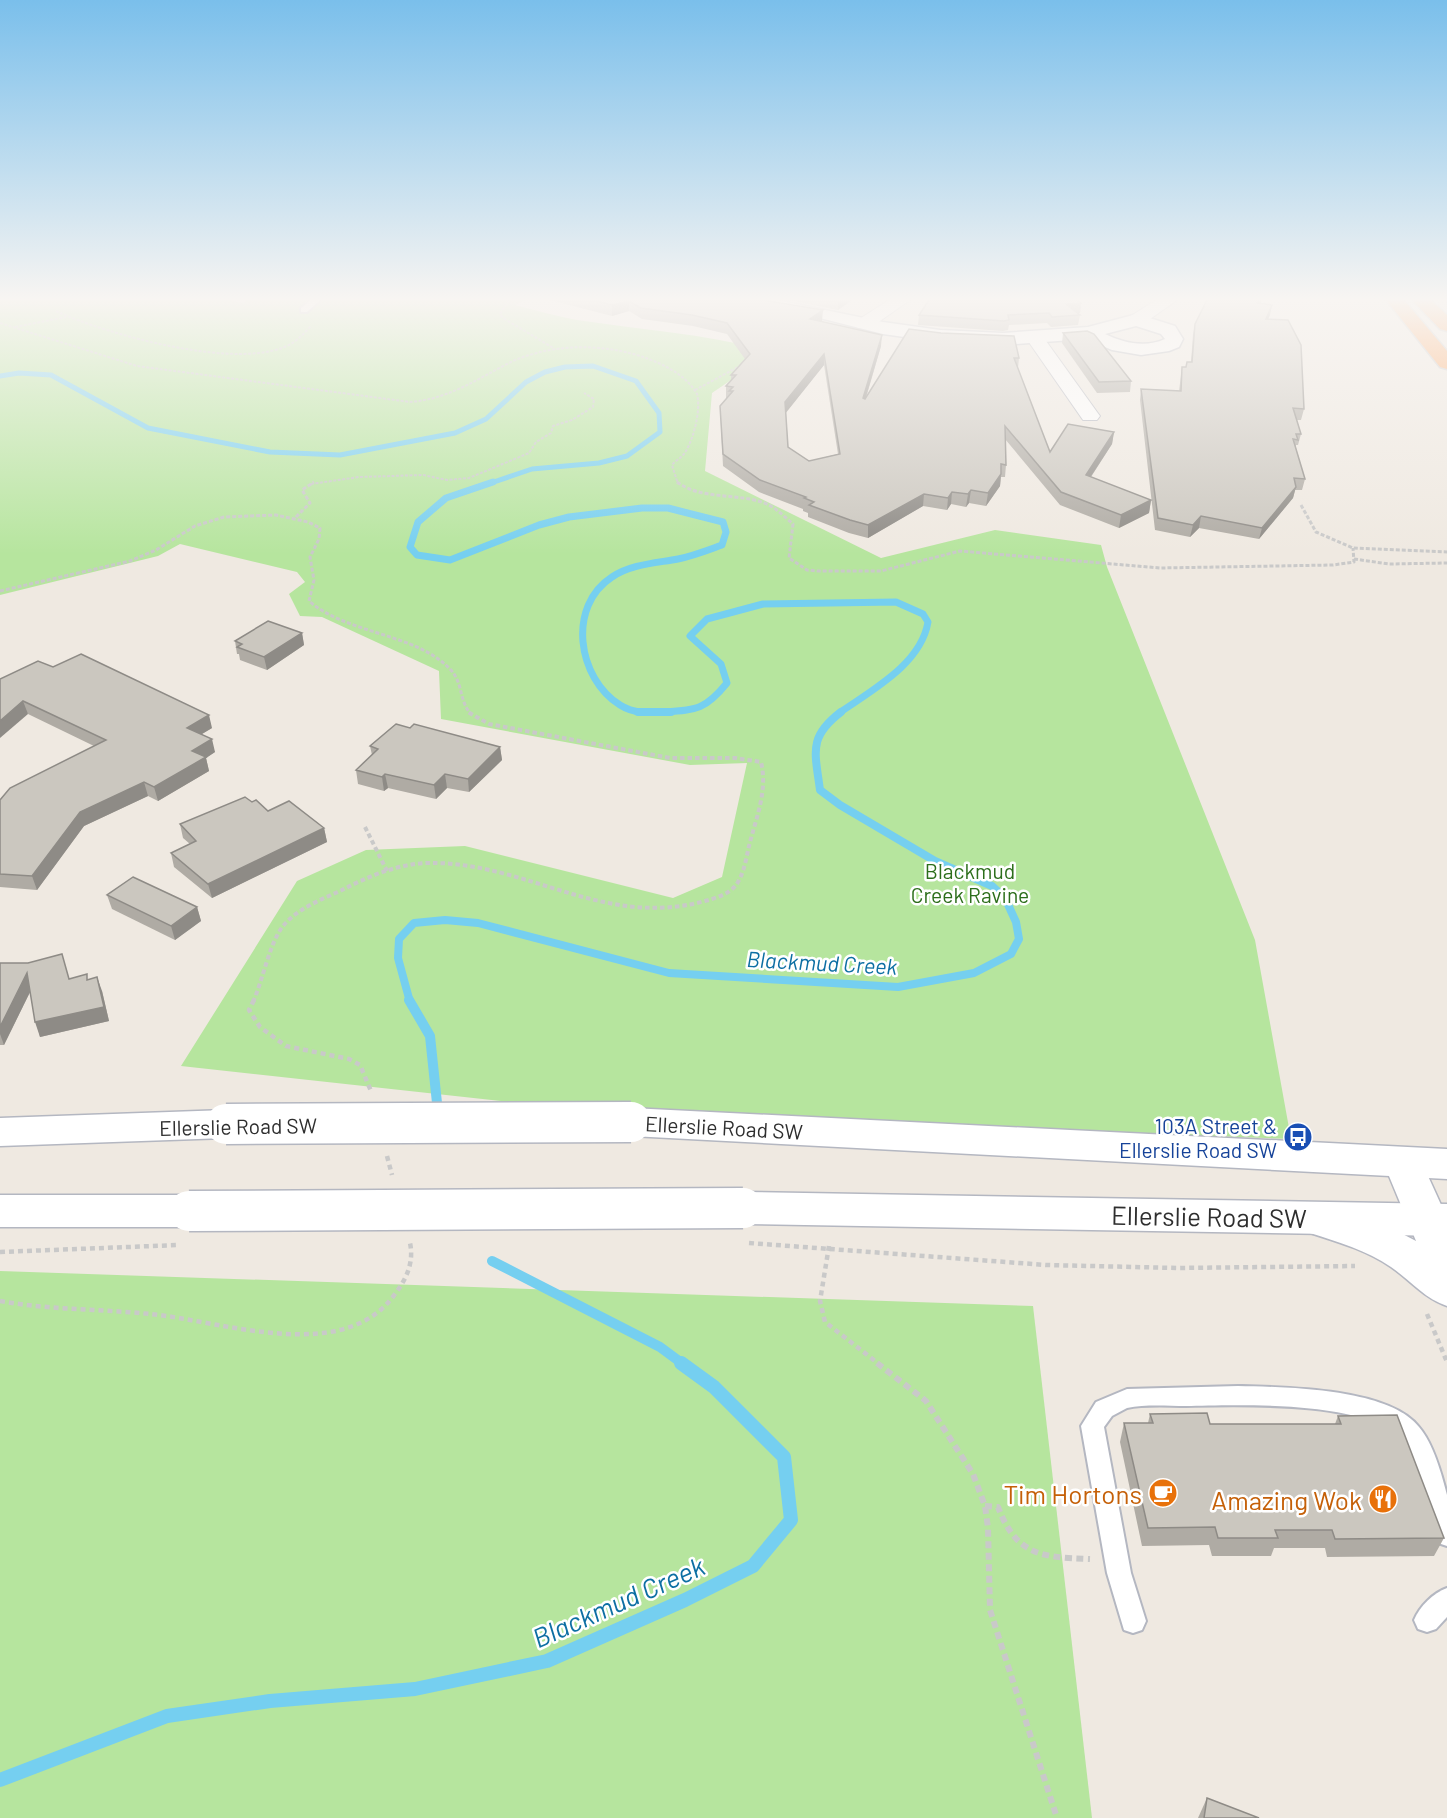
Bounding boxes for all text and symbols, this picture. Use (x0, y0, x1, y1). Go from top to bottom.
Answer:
park label: Blackmud Creek Ravine (911, 858, 1029, 907)
water label: Blackmud Creek (746, 945, 898, 979)
street label: Ellerslie Road SW (644, 1110, 804, 1144)
street label: Ellerslie Road SW (159, 1112, 317, 1140)
place label: 103A Street & Ellerslie Road SW (1119, 1113, 1277, 1162)
bus stop icon: 103A Street & Ellerslie Road SW (1282, 1121, 1314, 1153)
street label: Ellerslie Road SW (1111, 1199, 1307, 1233)
cafe icon: Tim Hortons (1147, 1477, 1179, 1509)
place label: Tim Hortons (1003, 1478, 1142, 1509)
restaurant icon: Amazing Wok (1367, 1483, 1399, 1515)
place label: Amazing Wok (1211, 1484, 1362, 1515)
water label: Blackmud Creek (527, 1549, 709, 1653)

